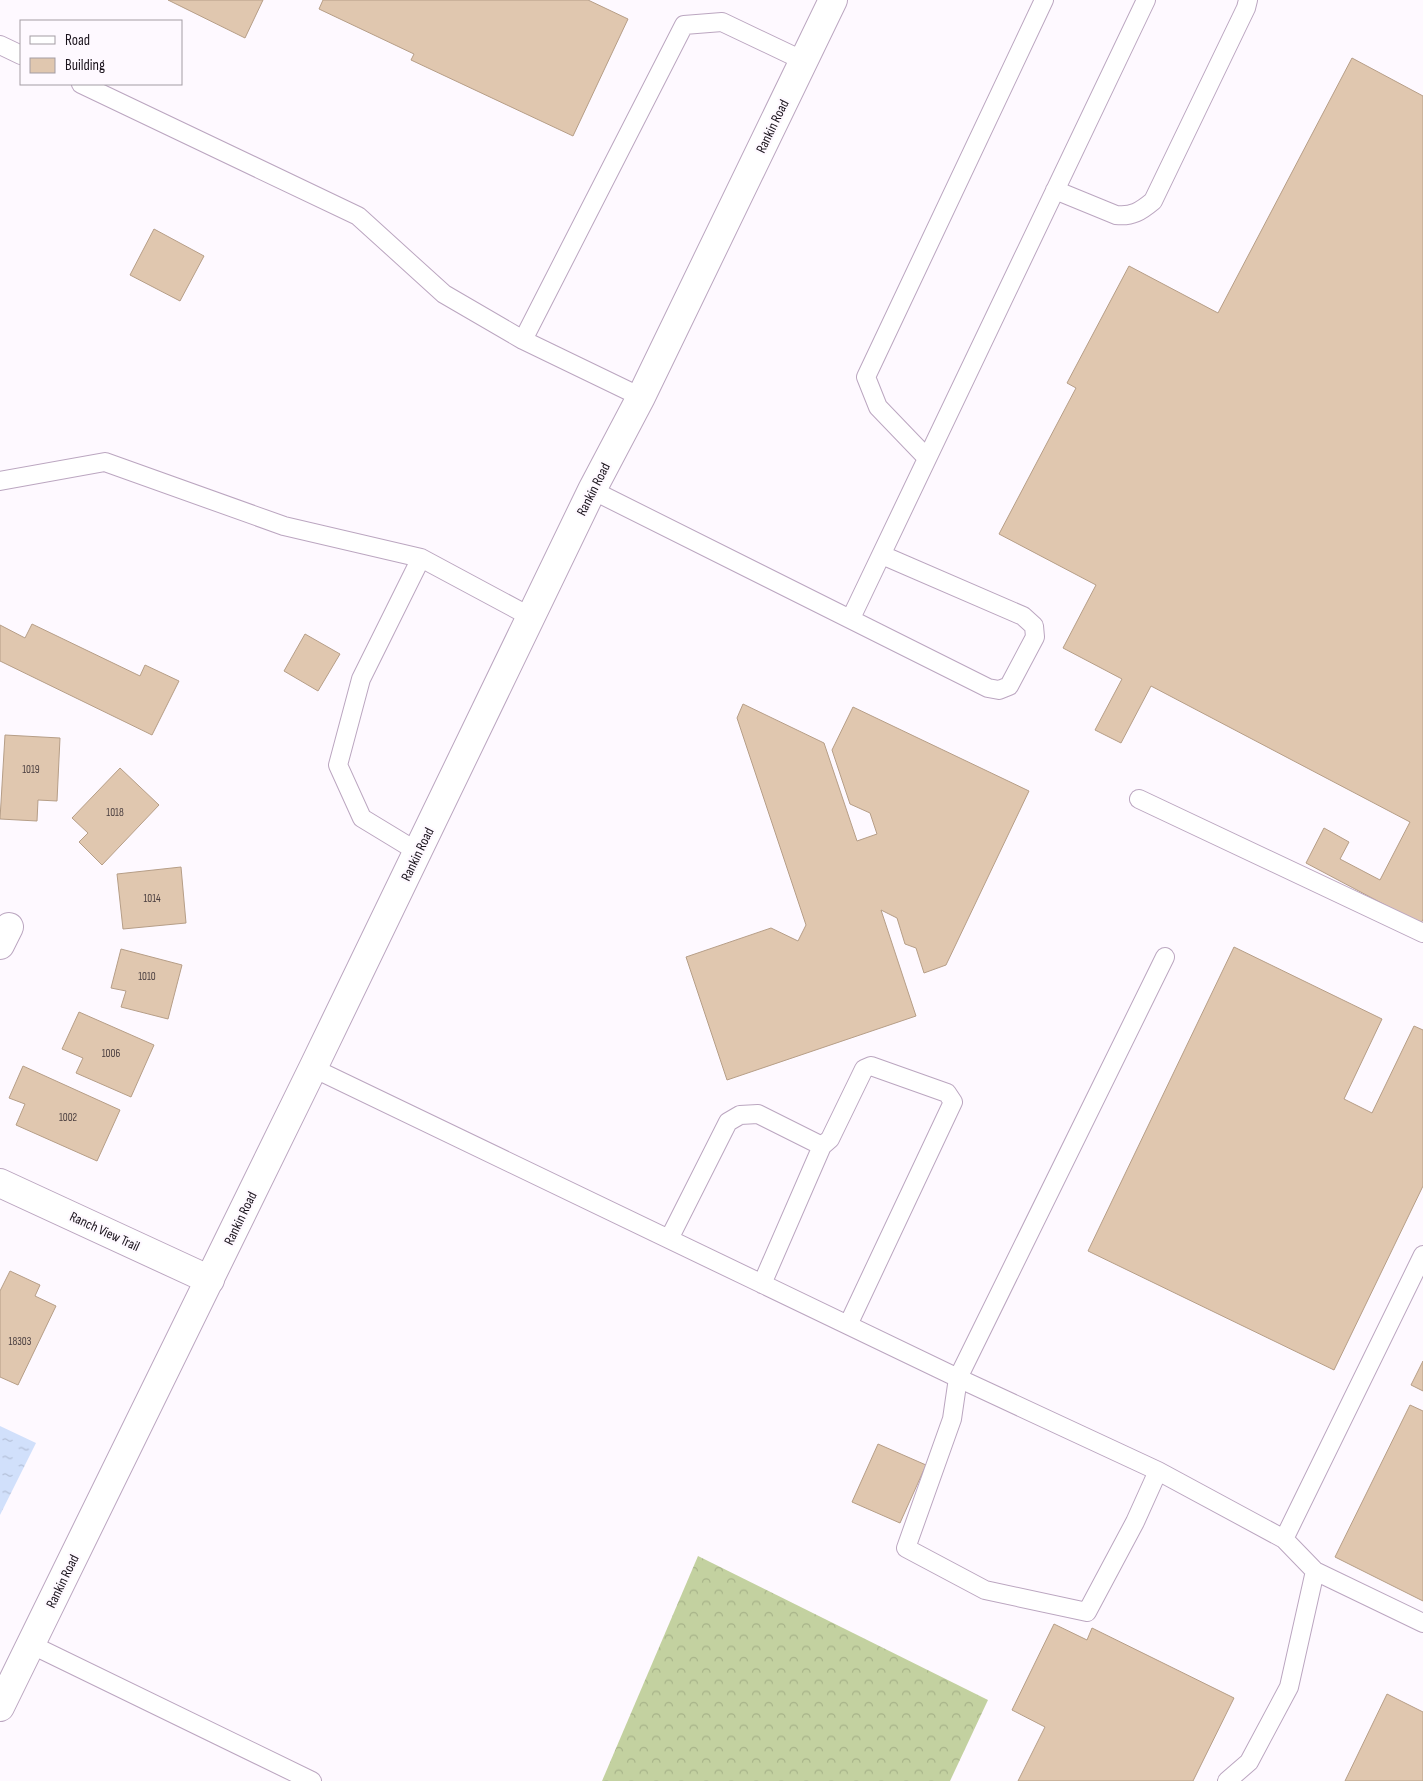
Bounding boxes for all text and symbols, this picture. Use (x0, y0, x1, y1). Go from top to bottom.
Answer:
legend (20, 20, 182, 85)
text: Road (65, 31, 90, 50)
text: Building (65, 56, 105, 75)
street label: Rankin Road (752, 97, 793, 156)
street label: Rankin Road (573, 460, 614, 519)
house number: 1019 (22, 763, 40, 776)
house number: 1018 (106, 806, 124, 819)
street label: Rankin Road (397, 825, 438, 884)
house number: 1014 (143, 892, 161, 905)
house number: 1010 (138, 970, 156, 983)
house number: 1006 (102, 1047, 120, 1060)
house number: 1002 (59, 1111, 78, 1124)
street label: Rankin Road (220, 1189, 261, 1248)
street label: Ranch View Trail (67, 1208, 142, 1255)
house number: 18303 (9, 1335, 32, 1348)
street label: Rankin Road (42, 1552, 83, 1611)

